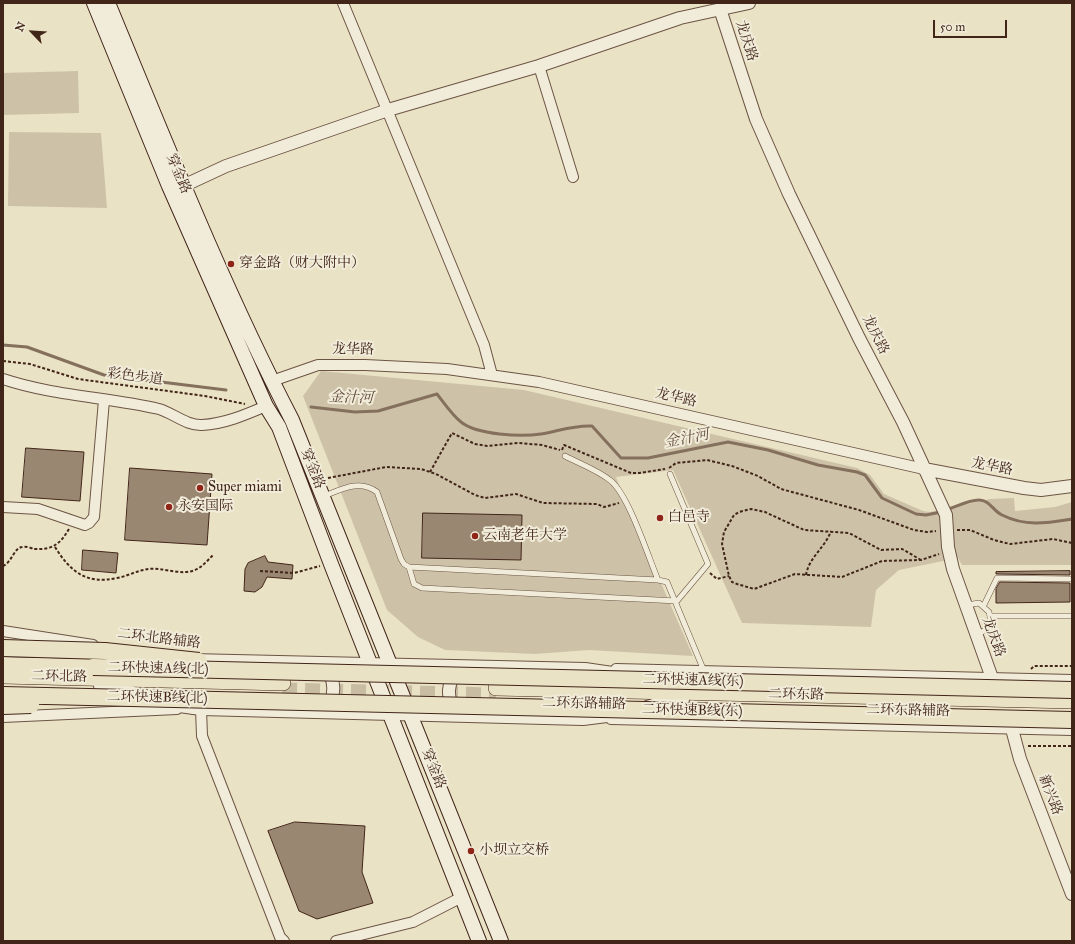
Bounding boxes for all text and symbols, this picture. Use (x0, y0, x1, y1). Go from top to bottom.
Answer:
north arrow (12, 12, 52, 52)
scale bar (935, 12, 1009, 38)
street label: 龙庆路 (732, 18, 760, 64)
text: N (13, 20, 29, 34)
text: 50 m (940, 20, 965, 34)
street label: 穿金路 (162, 151, 194, 197)
place label: 穿金路（财大附中） (239, 256, 365, 272)
marker: 穿金路（财大附中） (226, 259, 236, 269)
street label: 龙庆路 (858, 312, 892, 358)
street label: 龙华路 (332, 341, 374, 359)
street label: 彩色步道 (106, 365, 164, 389)
street label: 龙华路 (654, 385, 698, 411)
water label: 金汁河 (328, 388, 374, 408)
water label: 金汁河 (663, 426, 711, 452)
street label: 穿金路 (296, 446, 328, 492)
street label: 龙华路 (970, 455, 1014, 479)
place label: Super miami (208, 480, 282, 496)
marker: Super miami (195, 483, 205, 493)
place label: 永安国际 (177, 499, 233, 515)
marker: 永安国际 (164, 502, 174, 512)
place label: 白邑寺 (668, 510, 710, 526)
marker: 白邑寺 (655, 513, 665, 523)
place label: 云南老年大学 (483, 528, 567, 544)
marker: 云南老年大学 (470, 531, 480, 541)
street label: 龙庆路 (978, 614, 1008, 660)
street label: 二环北路辅路 (116, 626, 202, 652)
street label: 二环快速A线(北) (107, 660, 209, 678)
street label: 二环北路 (31, 668, 87, 686)
street label: 二环快速A线(东) (642, 672, 744, 690)
street label: 二环东路 (768, 686, 824, 704)
street label: 二环快速B线(北) (106, 689, 208, 707)
street label: 二环东路辅路 (542, 695, 626, 713)
street label: 二环快速B线(东) (641, 702, 743, 720)
street label: 二环东路辅路 (866, 702, 950, 720)
street label: 穿金路 (417, 746, 449, 792)
street label: 新兴路 (1035, 772, 1065, 818)
place label: 小坝立交桥 (479, 843, 549, 859)
marker: 小坝立交桥 (466, 846, 476, 856)

